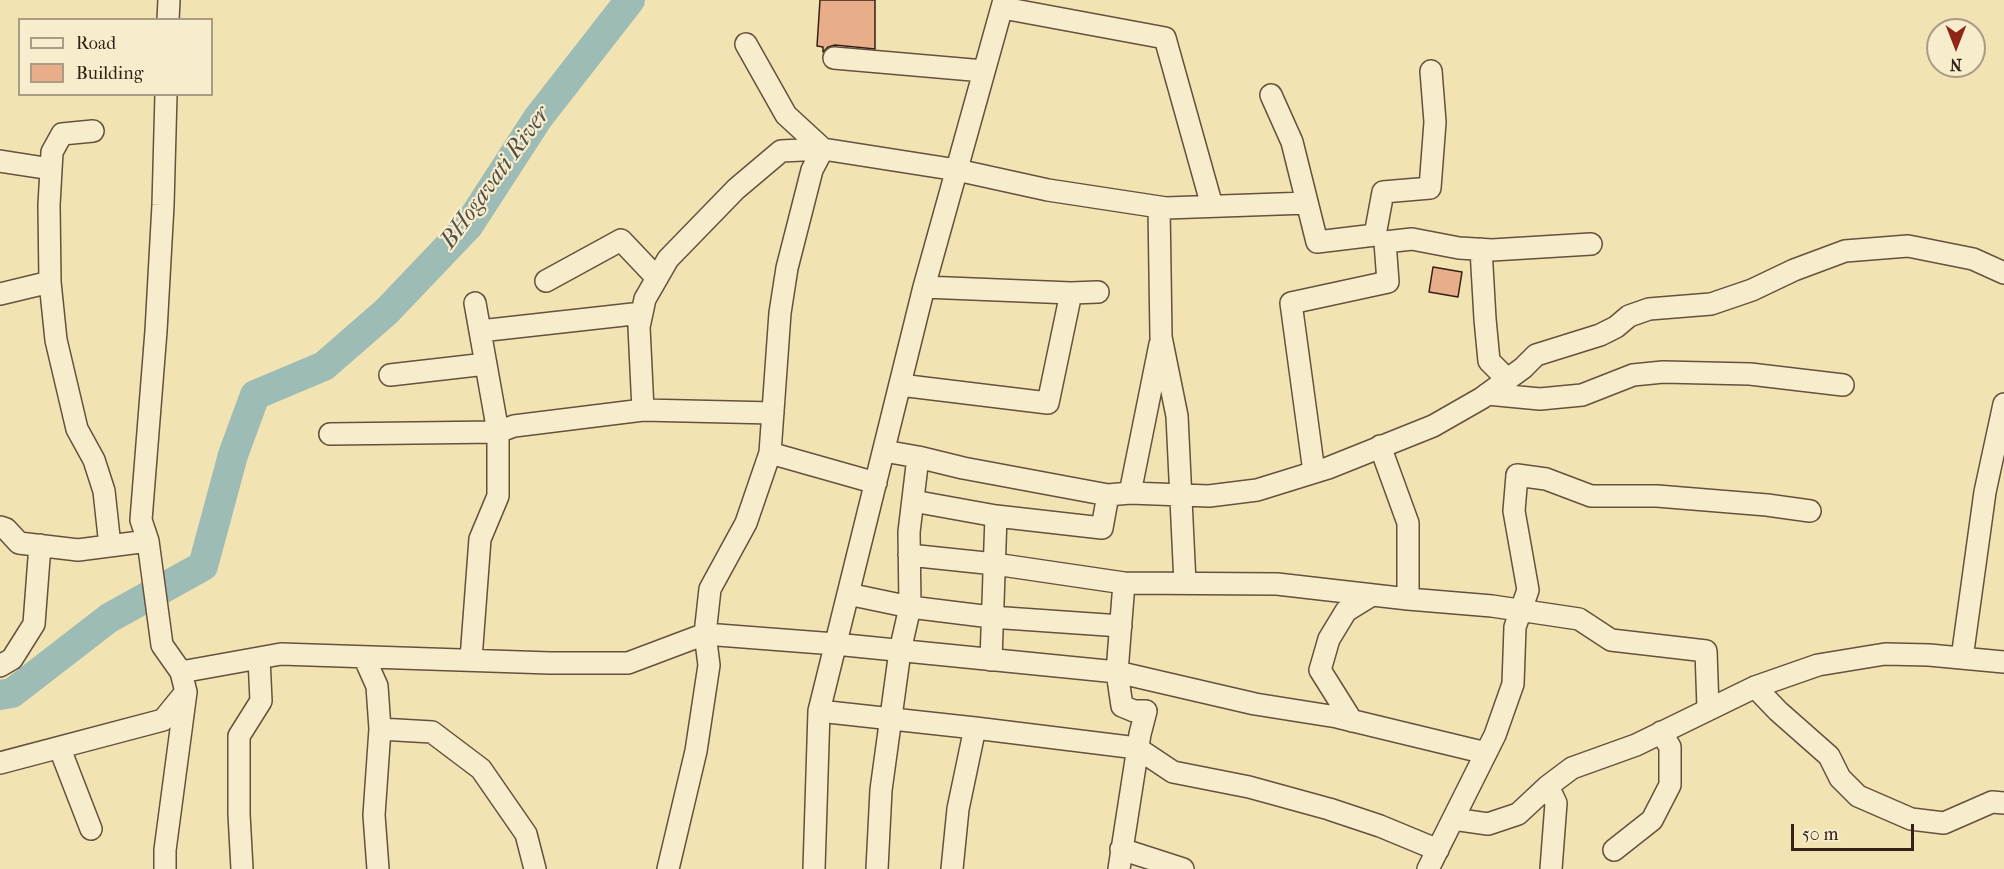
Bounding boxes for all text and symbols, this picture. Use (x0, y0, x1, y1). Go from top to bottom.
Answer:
legend (18, 18, 213, 96)
north arrow (1926, 18, 1986, 78)
text: Road (76, 33, 116, 54)
text: N (1950, 55, 1962, 74)
text: Building (76, 63, 143, 84)
water label: BHogavati River (435, 101, 557, 255)
scale bar (1794, 812, 1917, 850)
text: 50 m (1802, 824, 1838, 845)

